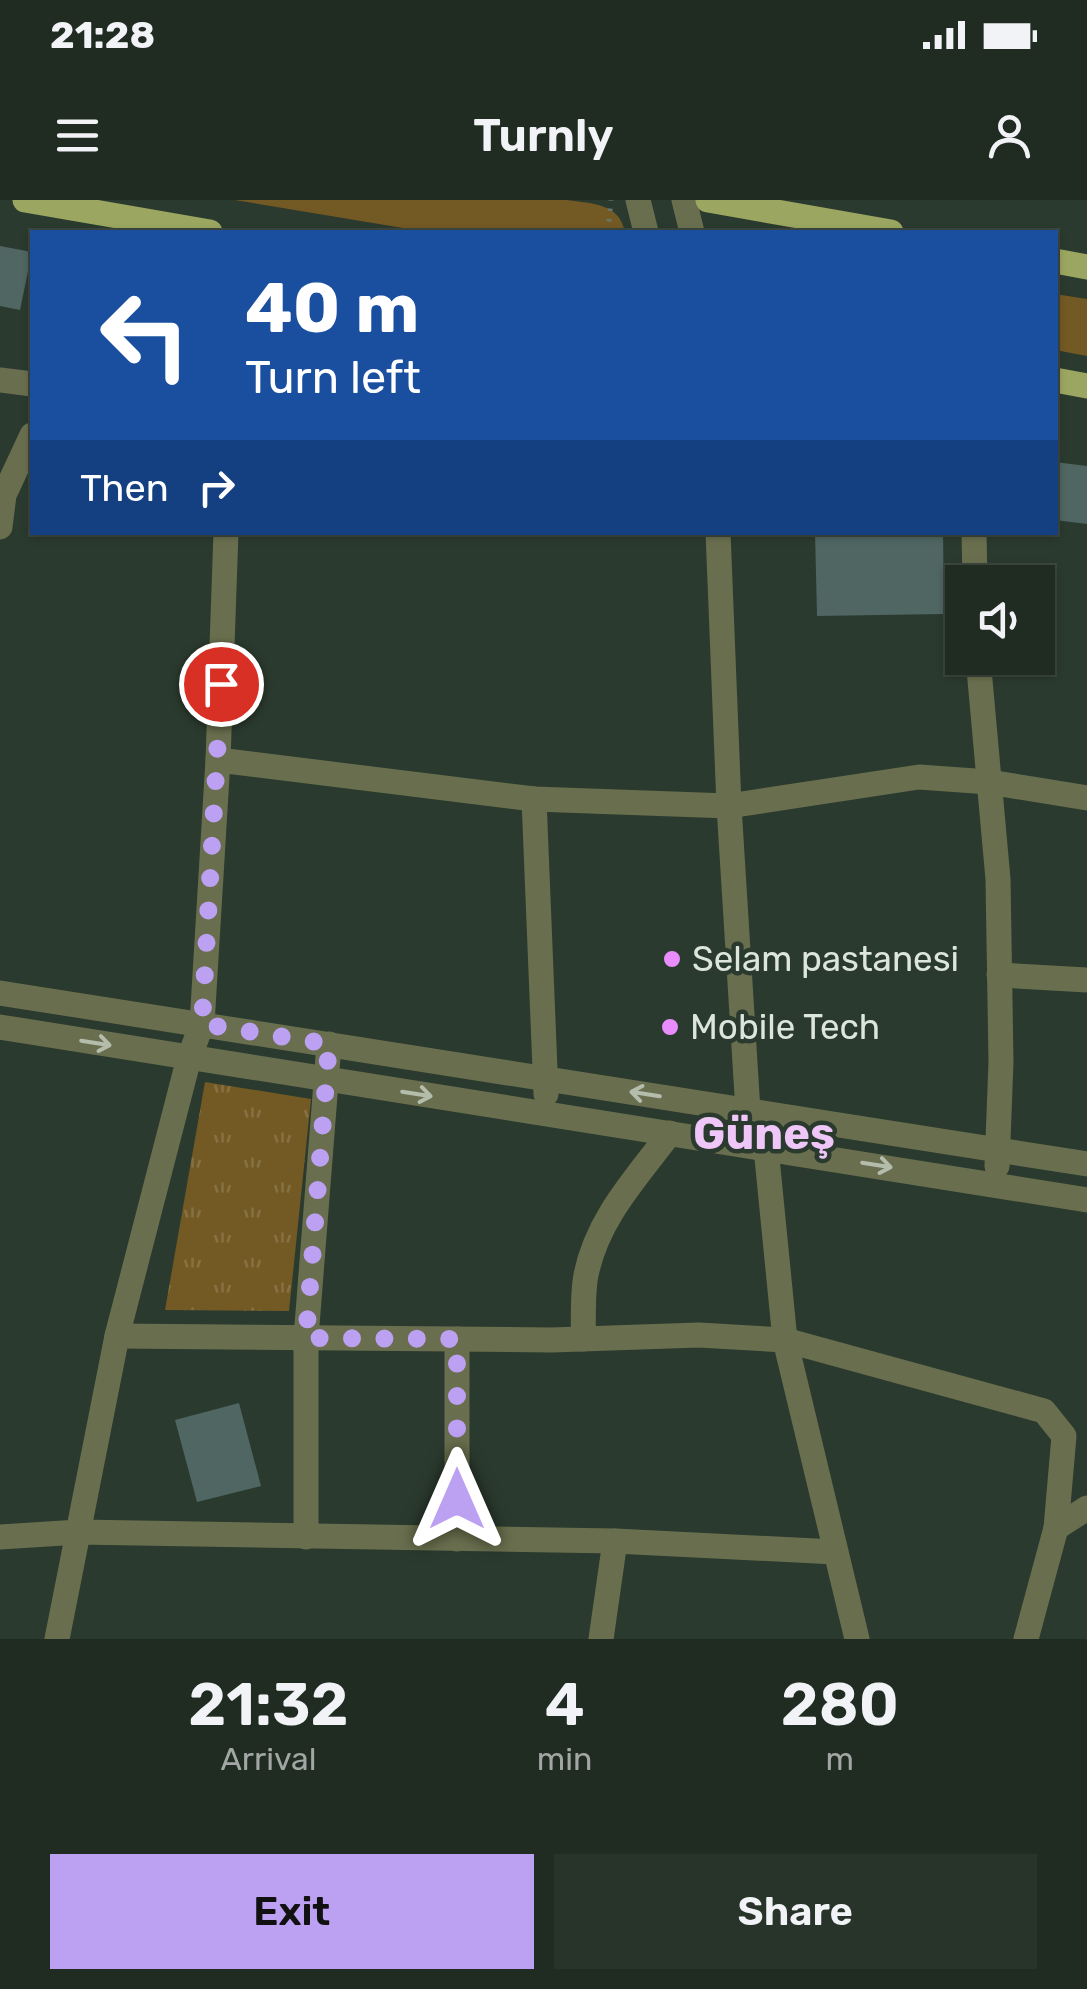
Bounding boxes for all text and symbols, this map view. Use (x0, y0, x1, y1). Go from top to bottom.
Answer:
text: 21:28 (50, 12, 155, 58)
icon: menu (50, 108, 105, 163)
icon: person (982, 108, 1037, 163)
text: Turnly (473, 109, 614, 162)
text: 40 m (245, 267, 419, 350)
icon: left (80, 270, 210, 400)
text: Turn left (245, 351, 421, 404)
icon: right (189, 460, 244, 515)
text: Then (80, 465, 169, 511)
map controls (945, 565, 1055, 675)
button: sound (945, 565, 1055, 675)
pin (179, 642, 264, 727)
icon: arrive (194, 657, 249, 712)
place label: Selam pastanesi (692, 938, 959, 980)
marker: Selam pastanesi (661, 948, 683, 970)
place label: Mobile Tech (690, 1006, 880, 1048)
marker: Mobile Tech (659, 1016, 681, 1038)
one-way arrow (79, 1034, 112, 1053)
one-way arrow (629, 1085, 662, 1103)
one-way arrow (400, 1086, 433, 1104)
district label: Güneş (693, 1107, 835, 1160)
one-way arrow (860, 1157, 892, 1175)
position arrow (405, 1447, 509, 1551)
text: 21:32 (188, 1669, 349, 1740)
text: 4 (545, 1669, 585, 1740)
text: 280 (781, 1669, 899, 1740)
text: Arrival (220, 1740, 316, 1778)
text: min (537, 1740, 592, 1778)
text: m (825, 1740, 854, 1778)
button: Exit (50, 1854, 534, 1969)
button: Share (554, 1854, 1037, 1969)

